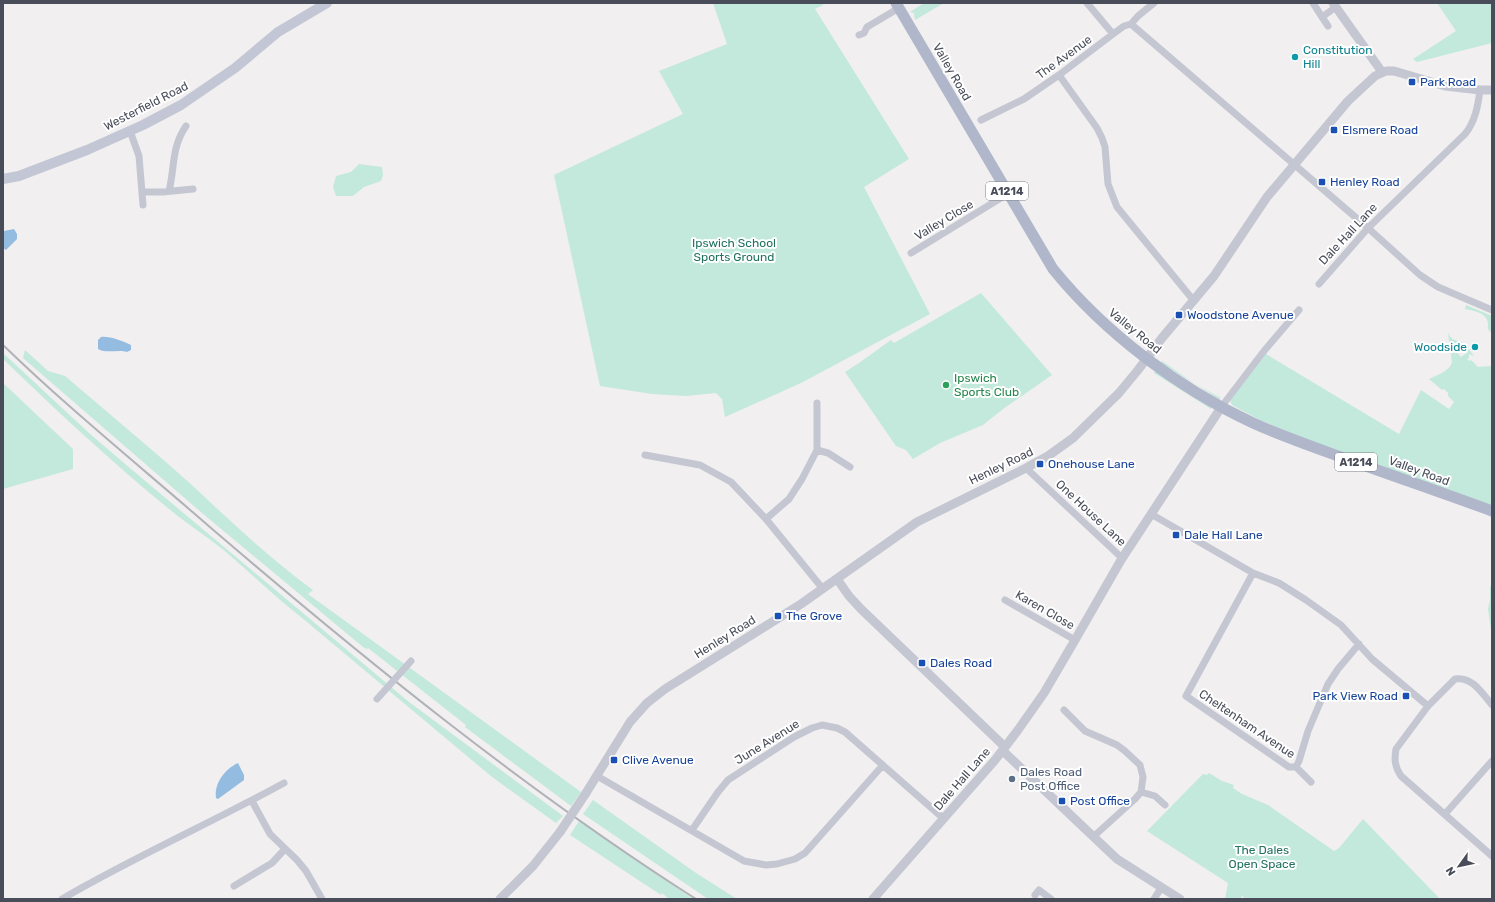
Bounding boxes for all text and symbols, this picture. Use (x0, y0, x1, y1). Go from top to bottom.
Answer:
street label: The Avenue (1033, 32, 1095, 82)
street label: Valley Road (930, 41, 974, 103)
place label: Constitution Hill (1303, 43, 1373, 71)
marker: Constitution Hill (1290, 52, 1300, 62)
place label: Park Road (1420, 75, 1476, 89)
marker: Park Road (1407, 77, 1417, 87)
street label: Westerfield Road (101, 79, 191, 133)
place label: Elsmere Road (1342, 123, 1418, 137)
marker: Elsmere Road (1329, 125, 1339, 135)
place label: Henley Road (1330, 175, 1400, 189)
marker: Henley Road (1317, 177, 1327, 187)
road number: A1214 (986, 182, 1028, 200)
street label: Valley Close (912, 197, 976, 243)
street label: Dale Hall Lane (1316, 200, 1380, 268)
park label: Ipswich School Sports Ground (692, 236, 776, 264)
street label: Valley Road (1106, 305, 1164, 357)
place label: Woodstone Avenue (1187, 308, 1294, 322)
marker: Woodstone Avenue (1174, 310, 1184, 320)
place label: Woodside (1414, 340, 1467, 354)
marker: Woodside (1470, 342, 1480, 352)
place label: Ipswich Sports Club (954, 371, 1019, 399)
marker: Ipswich Sports Club (941, 380, 951, 390)
street label: Henley Road (967, 444, 1035, 488)
road number: A1214 (1335, 453, 1377, 471)
street label: Valley Road (1387, 454, 1451, 488)
place label: Onehouse Lane (1048, 457, 1135, 471)
marker: Onehouse Lane (1035, 459, 1045, 469)
street label: One House Lane (1053, 477, 1129, 549)
place label: Dale Hall Lane (1184, 528, 1263, 542)
marker: Dale Hall Lane (1171, 530, 1181, 540)
street label: Karen Close (1013, 587, 1077, 633)
place label: The Grove (786, 609, 842, 623)
marker: The Grove (773, 611, 783, 621)
street label: Henley Road (692, 613, 758, 661)
place label: Dales Road (930, 656, 992, 670)
marker: Dales Road (917, 658, 927, 668)
street label: Cheltenham Avenue (1196, 687, 1298, 762)
place label: Park View Road (1313, 689, 1398, 703)
marker: Park View Road (1401, 691, 1411, 701)
street label: June Avenue (732, 716, 802, 767)
street label: Dale Hall Lane (931, 744, 993, 813)
place label: Clive Avenue (622, 753, 694, 767)
marker: Clive Avenue (609, 755, 619, 765)
place label: Dales Road Post Office (1020, 765, 1082, 793)
marker: Dales Road Post Office (1007, 774, 1017, 784)
place label: Post Office (1070, 794, 1130, 808)
marker: Post Office (1057, 796, 1067, 806)
park label: The Dales Open Space (1229, 843, 1296, 871)
north arrow (1439, 846, 1479, 886)
text: N (1443, 864, 1459, 878)

